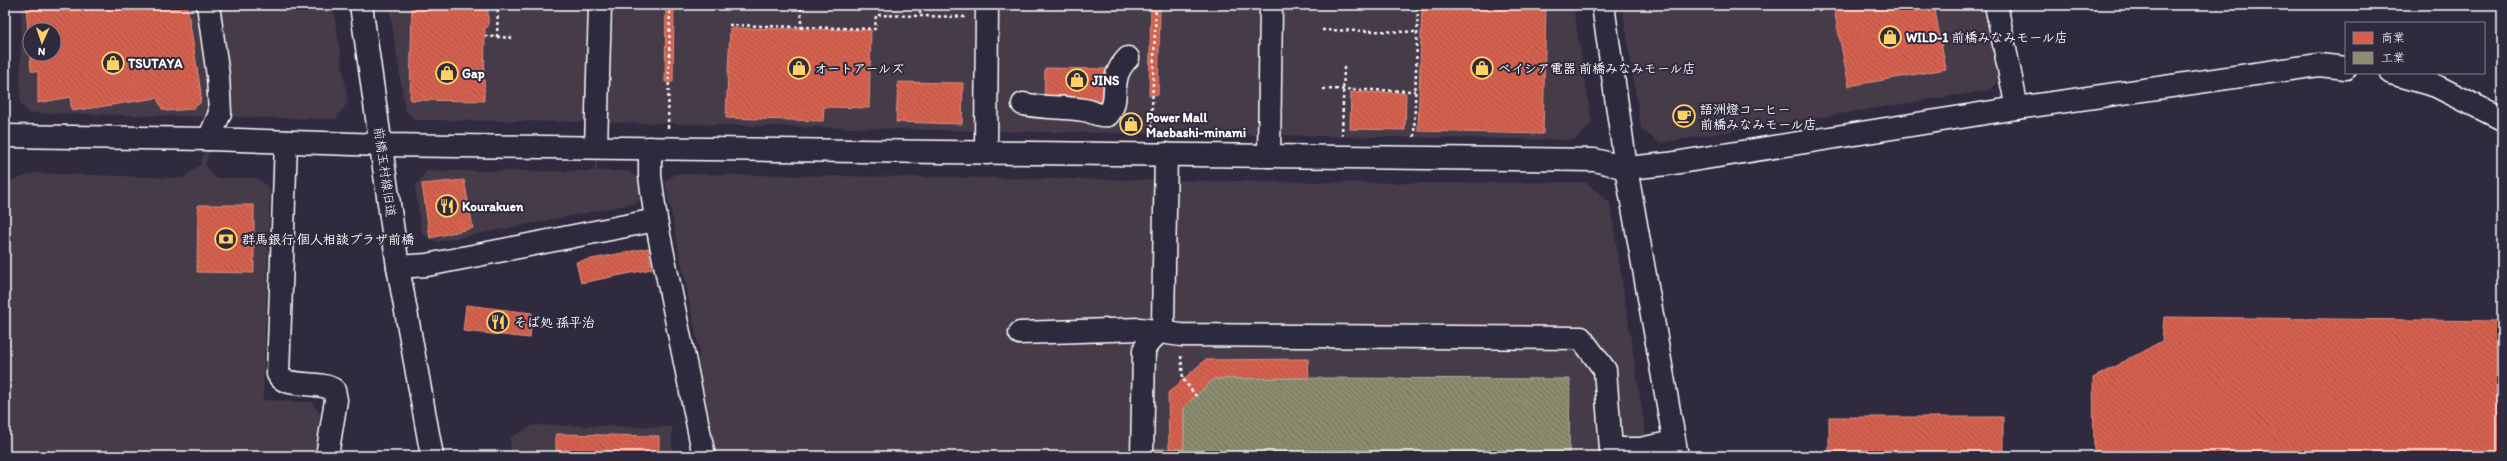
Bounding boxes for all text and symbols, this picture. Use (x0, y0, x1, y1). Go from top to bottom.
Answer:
north arrow (22, 22, 62, 62)
legend (2345, 22, 2485, 74)
shop icon: WILD-1 前橋みなみモール店 (1877, 24, 1903, 50)
place label: WILD-1 前橋みなみモール店 (1906, 30, 2068, 45)
text: 商業 (2381, 31, 2405, 45)
text: N (37, 45, 46, 58)
shop icon: TSUTAYA (100, 50, 126, 76)
text: 工業 (2381, 51, 2405, 65)
shop icon: オートアールズ (786, 55, 812, 81)
shop icon: ベイシア電器 前橋みなみモール店 (1469, 55, 1495, 81)
place label: TSUTAYA (127, 56, 183, 71)
shop icon: Gap (434, 60, 460, 86)
place label: オートアールズ (814, 61, 904, 76)
place label: ベイシア電器 前橋みなみモール店 (1498, 61, 1695, 76)
place label: Gap (462, 66, 485, 82)
shop icon: JINS (1064, 67, 1090, 93)
place label: JINS (1091, 73, 1120, 88)
place label: 語洲燈コーヒー 前橋みなみモール店 (1700, 102, 1816, 132)
cafe icon: 語洲燈コーヒー 前橋みなみモール店 (1671, 103, 1697, 129)
place label: Power Mall Maebashi-minami (1146, 110, 1246, 140)
shop icon: Power Mall Maebashi-minami (1118, 111, 1144, 137)
street label: 前橋玉村線旧道 (371, 126, 399, 218)
restaurant icon: Kourakuen (434, 193, 460, 219)
place label: Kourakuen (462, 199, 524, 214)
bank icon: 群馬銀行 個人相談プラザ前橋 (213, 226, 239, 252)
place label: 群馬銀行 個人相談プラザ前橋 (242, 232, 414, 247)
restaurant icon: そば処 孫平治 (485, 309, 511, 335)
place label: そば処 孫平治 (514, 315, 595, 330)

